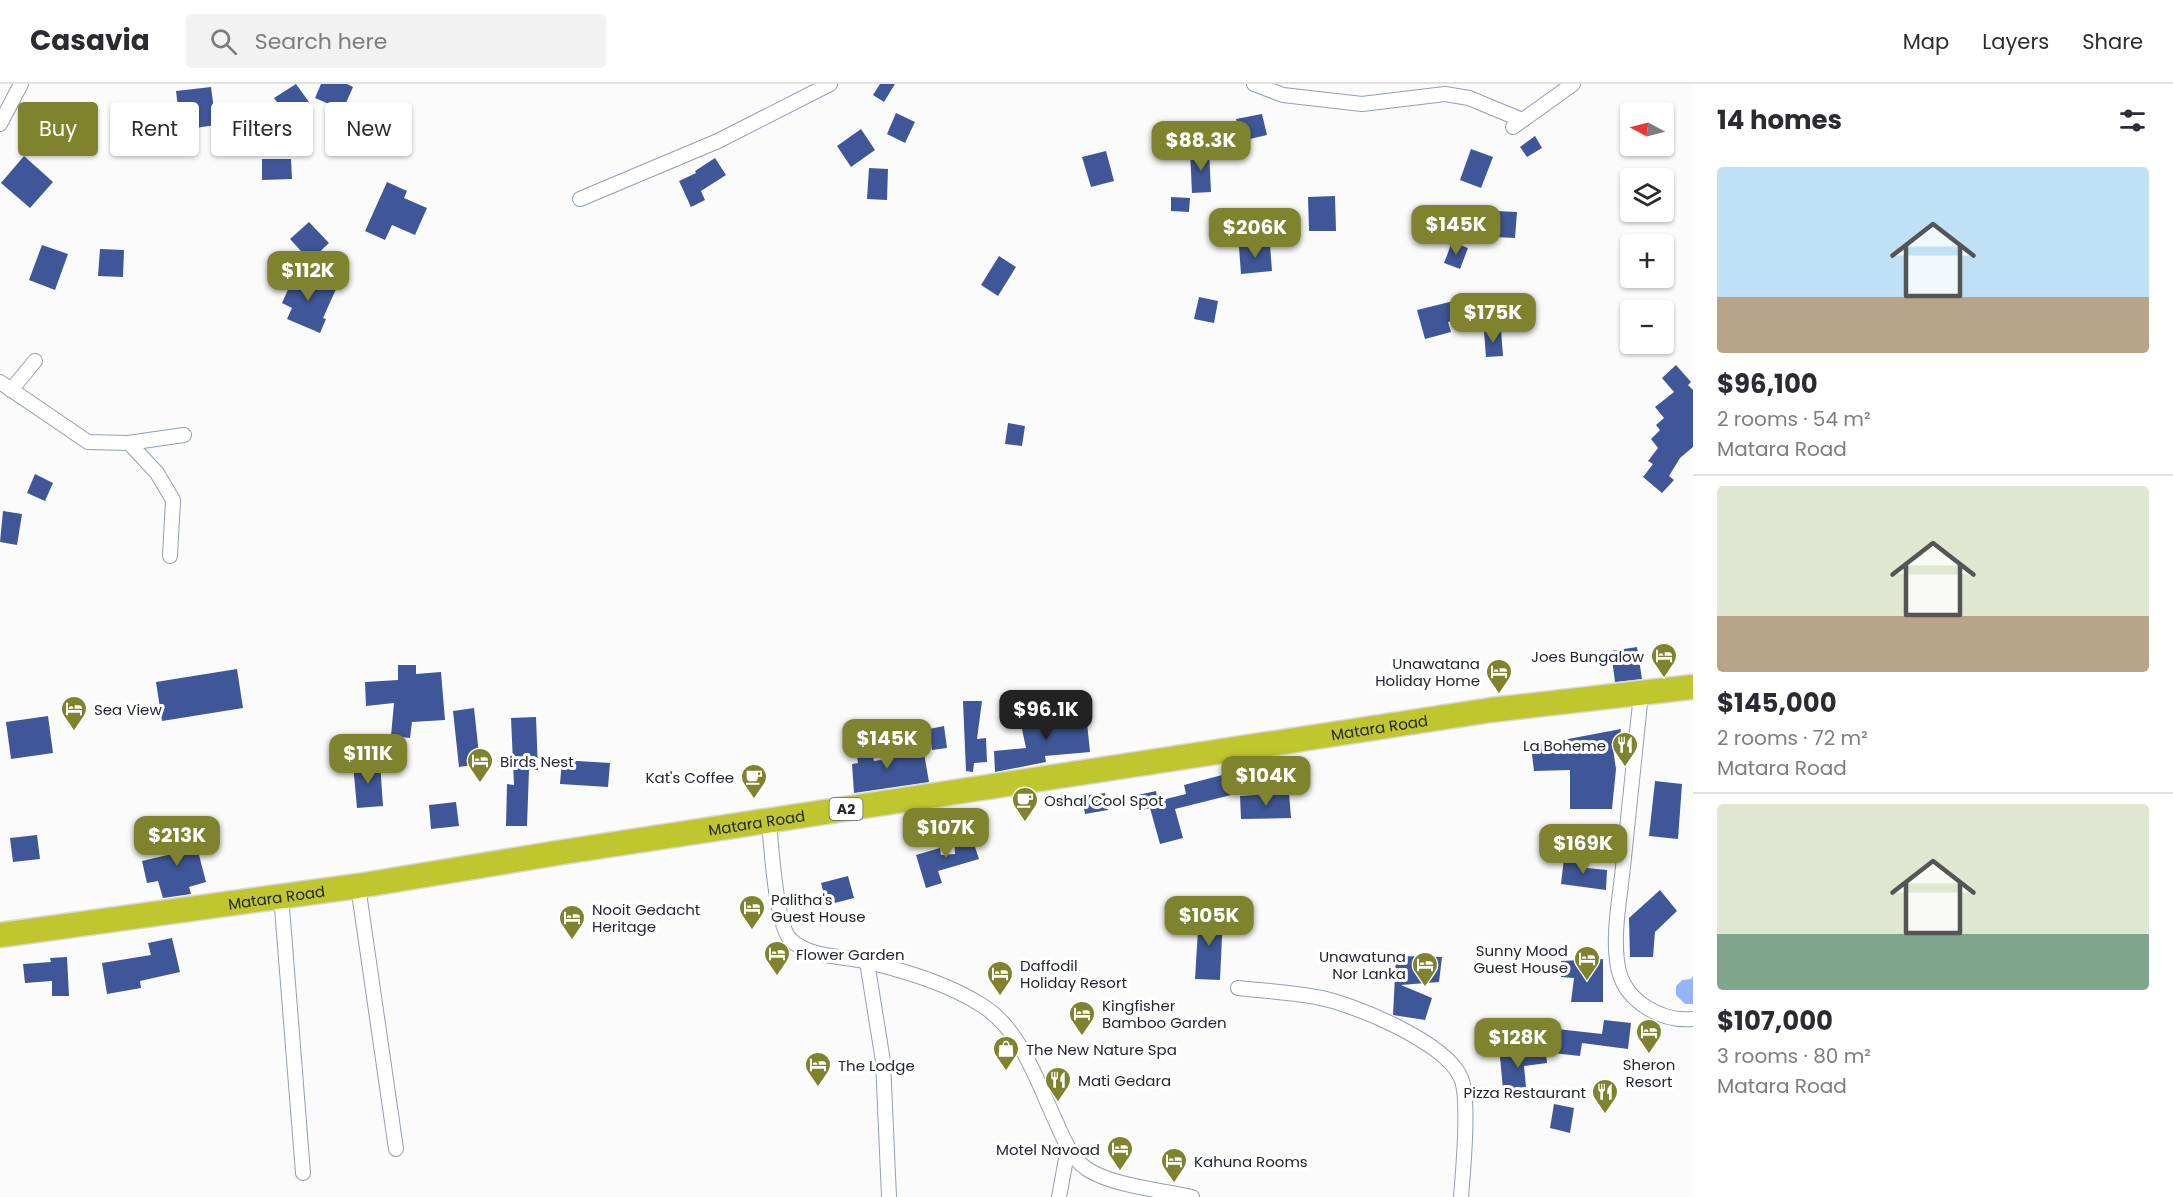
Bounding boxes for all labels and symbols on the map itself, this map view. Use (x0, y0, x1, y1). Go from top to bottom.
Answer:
north arrow (1620, 102, 1674, 156)
pin: $88.3K (1152, 121, 1250, 172)
pin: $145K (1414, 205, 1498, 256)
pin: $206K (1213, 208, 1297, 259)
pin: $112K (266, 251, 350, 302)
pin: $175K (1451, 293, 1535, 344)
hotel icon: Joes Bungalow (1649, 641, 1679, 679)
place label: Joes Bungalow (1531, 646, 1645, 667)
place label: Unawatana Holiday Home (1375, 653, 1480, 691)
hotel icon: Unawatana Holiday Home (1484, 657, 1514, 695)
pin: $96.1K (997, 690, 1095, 741)
hotel icon: Sea View (59, 694, 89, 732)
place label: Sea View (94, 699, 162, 720)
street label: Matara Road (1330, 709, 1429, 745)
pin: $145K (845, 719, 929, 770)
restaurant icon: La Boheme (1610, 730, 1640, 768)
pin: $111K (326, 734, 410, 785)
place label: La Boheme (1523, 735, 1606, 756)
hotel icon: Birds Nest (465, 746, 495, 784)
place label: Birds Nest (500, 751, 574, 772)
pin: $104K (1224, 756, 1308, 807)
cafe icon: Kat's Coffee (739, 762, 769, 800)
place label: Kat's Coffee (646, 767, 734, 788)
cafe icon: Oshal Cool Spot (1010, 785, 1040, 823)
place label: Oshal Cool Spot (1044, 790, 1164, 811)
road number: A2 (830, 798, 862, 820)
street label: Matara Road (707, 805, 806, 840)
pin: $107K (904, 808, 988, 859)
pin: $213K (135, 816, 219, 867)
pin: $169K (1541, 824, 1625, 875)
street label: Matara Road (227, 880, 326, 914)
place label: Palitha's Guest House (771, 889, 866, 927)
hotel icon: Palitha's Guest House (737, 893, 767, 931)
pin: $105K (1167, 896, 1251, 947)
place label: Nooit Gedacht Heritage (592, 899, 700, 937)
hotel icon: Nooit Gedacht Heritage (557, 903, 587, 941)
hotel icon: Flower Garden (762, 939, 792, 977)
place label: Sunny Mood Guest House (1473, 940, 1568, 978)
place label: Flower Garden (796, 944, 905, 965)
hotel icon: Sunny Mood Guest House (1572, 944, 1602, 982)
place label: Unawatuna Nor Lanka (1319, 946, 1406, 984)
hotel icon: Unawatuna Nor Lanka (1410, 950, 1440, 988)
place label: Daffodil Holiday Resort (1020, 955, 1127, 993)
hotel icon: Daffodil Holiday Resort (985, 959, 1015, 997)
place label: Kingfisher Bamboo Garden (1102, 995, 1227, 1033)
hotel icon: Kingfisher Bamboo Garden (1067, 999, 1097, 1037)
hotel icon: Sheron Resort (1634, 1017, 1664, 1055)
pin: $128K (1476, 1018, 1560, 1069)
shop icon: The New Nature Spa (991, 1034, 1021, 1072)
place label: The New Nature Spa (1026, 1039, 1177, 1060)
hotel icon: The Lodge (803, 1050, 833, 1088)
place label: Sheron Resort (1623, 1054, 1675, 1092)
place label: The Lodge (838, 1055, 915, 1076)
restaurant icon: Mati Gedara (1043, 1065, 1073, 1103)
place label: Mati Gedara (1078, 1070, 1171, 1091)
restaurant icon: Pizza Restaurant (1590, 1077, 1620, 1115)
place label: Pizza Restaurant (1464, 1082, 1586, 1103)
hotel icon: Motel Navoad (1105, 1134, 1135, 1172)
place label: Motel Navoad (996, 1139, 1100, 1160)
hotel icon: Kahuna Rooms (1159, 1146, 1189, 1184)
place label: Kahuna Rooms (1194, 1151, 1308, 1172)

